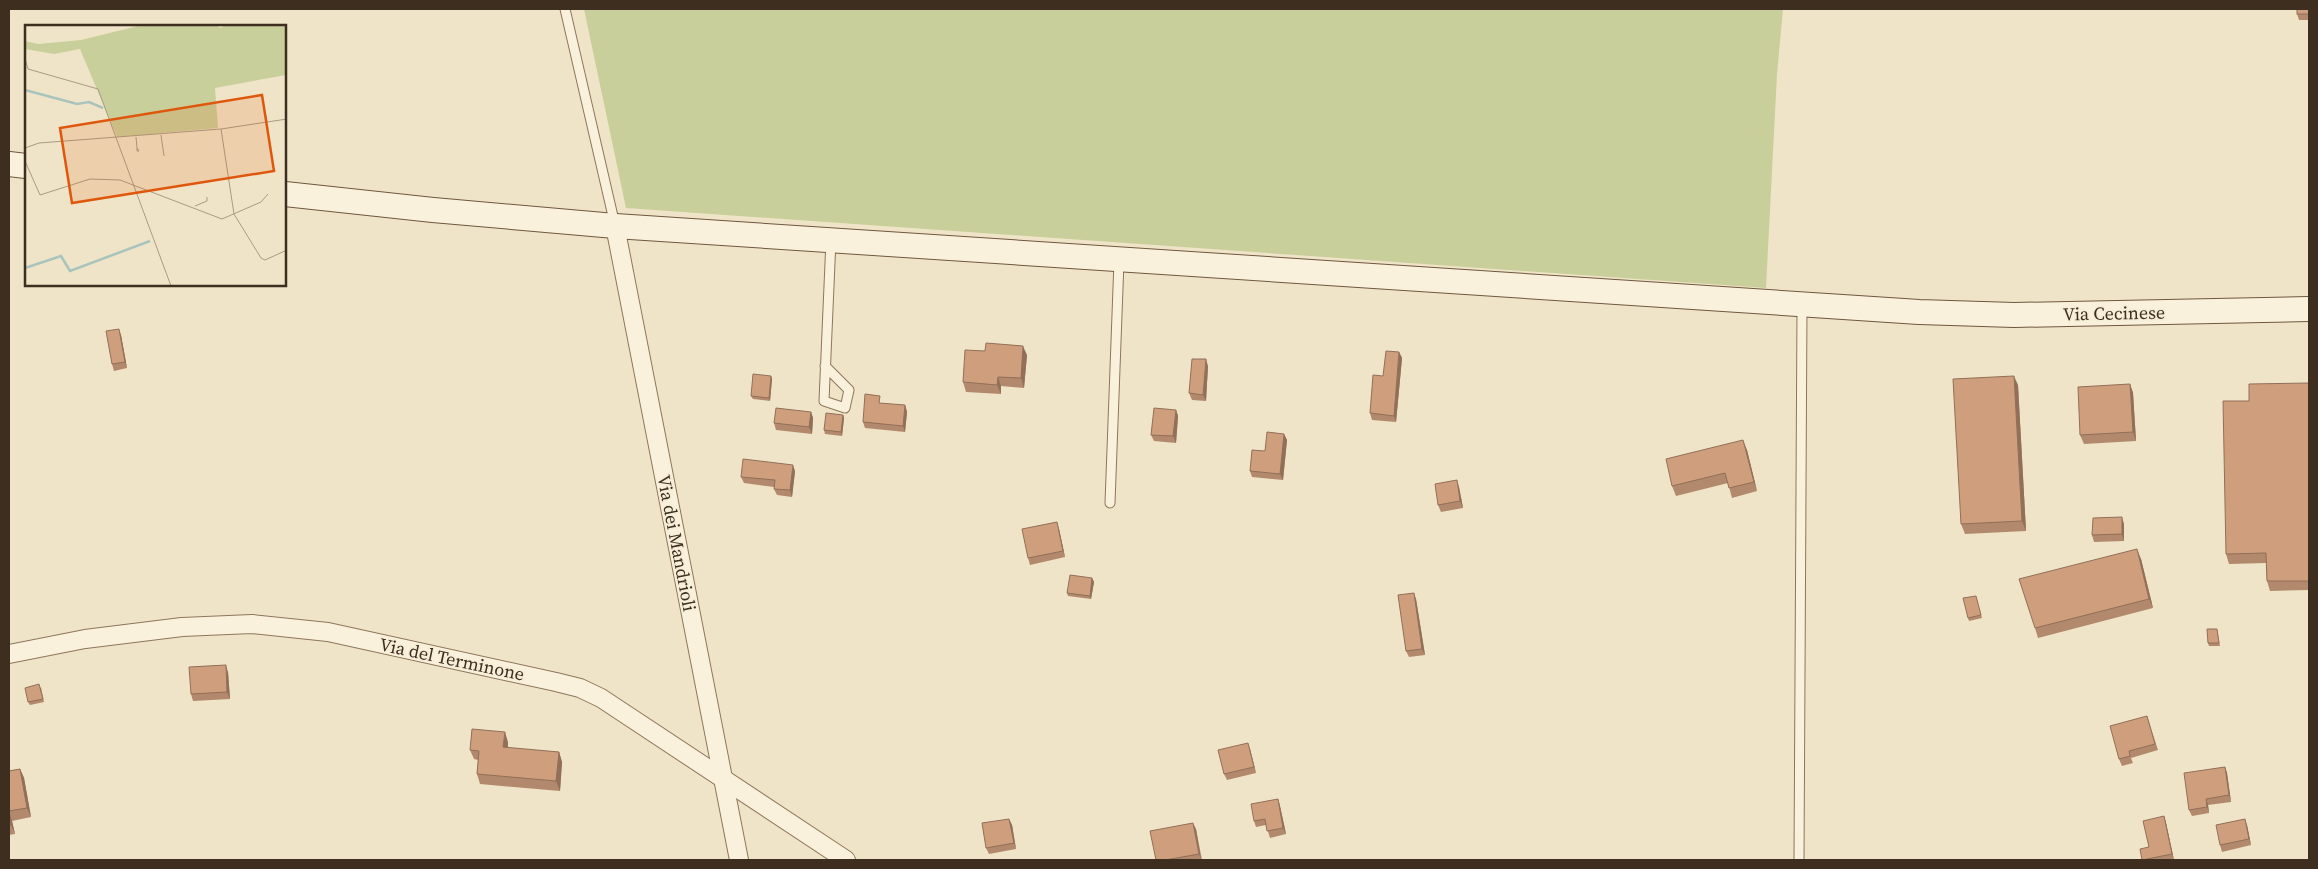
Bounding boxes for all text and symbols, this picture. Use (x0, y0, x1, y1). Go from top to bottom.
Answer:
inset map (25, 25, 286, 286)
street label: Via Cecinese (2063, 300, 2165, 326)
street label: Via dei Mandrioli (651, 473, 703, 613)
street label: Via del Terminone (377, 631, 527, 687)

